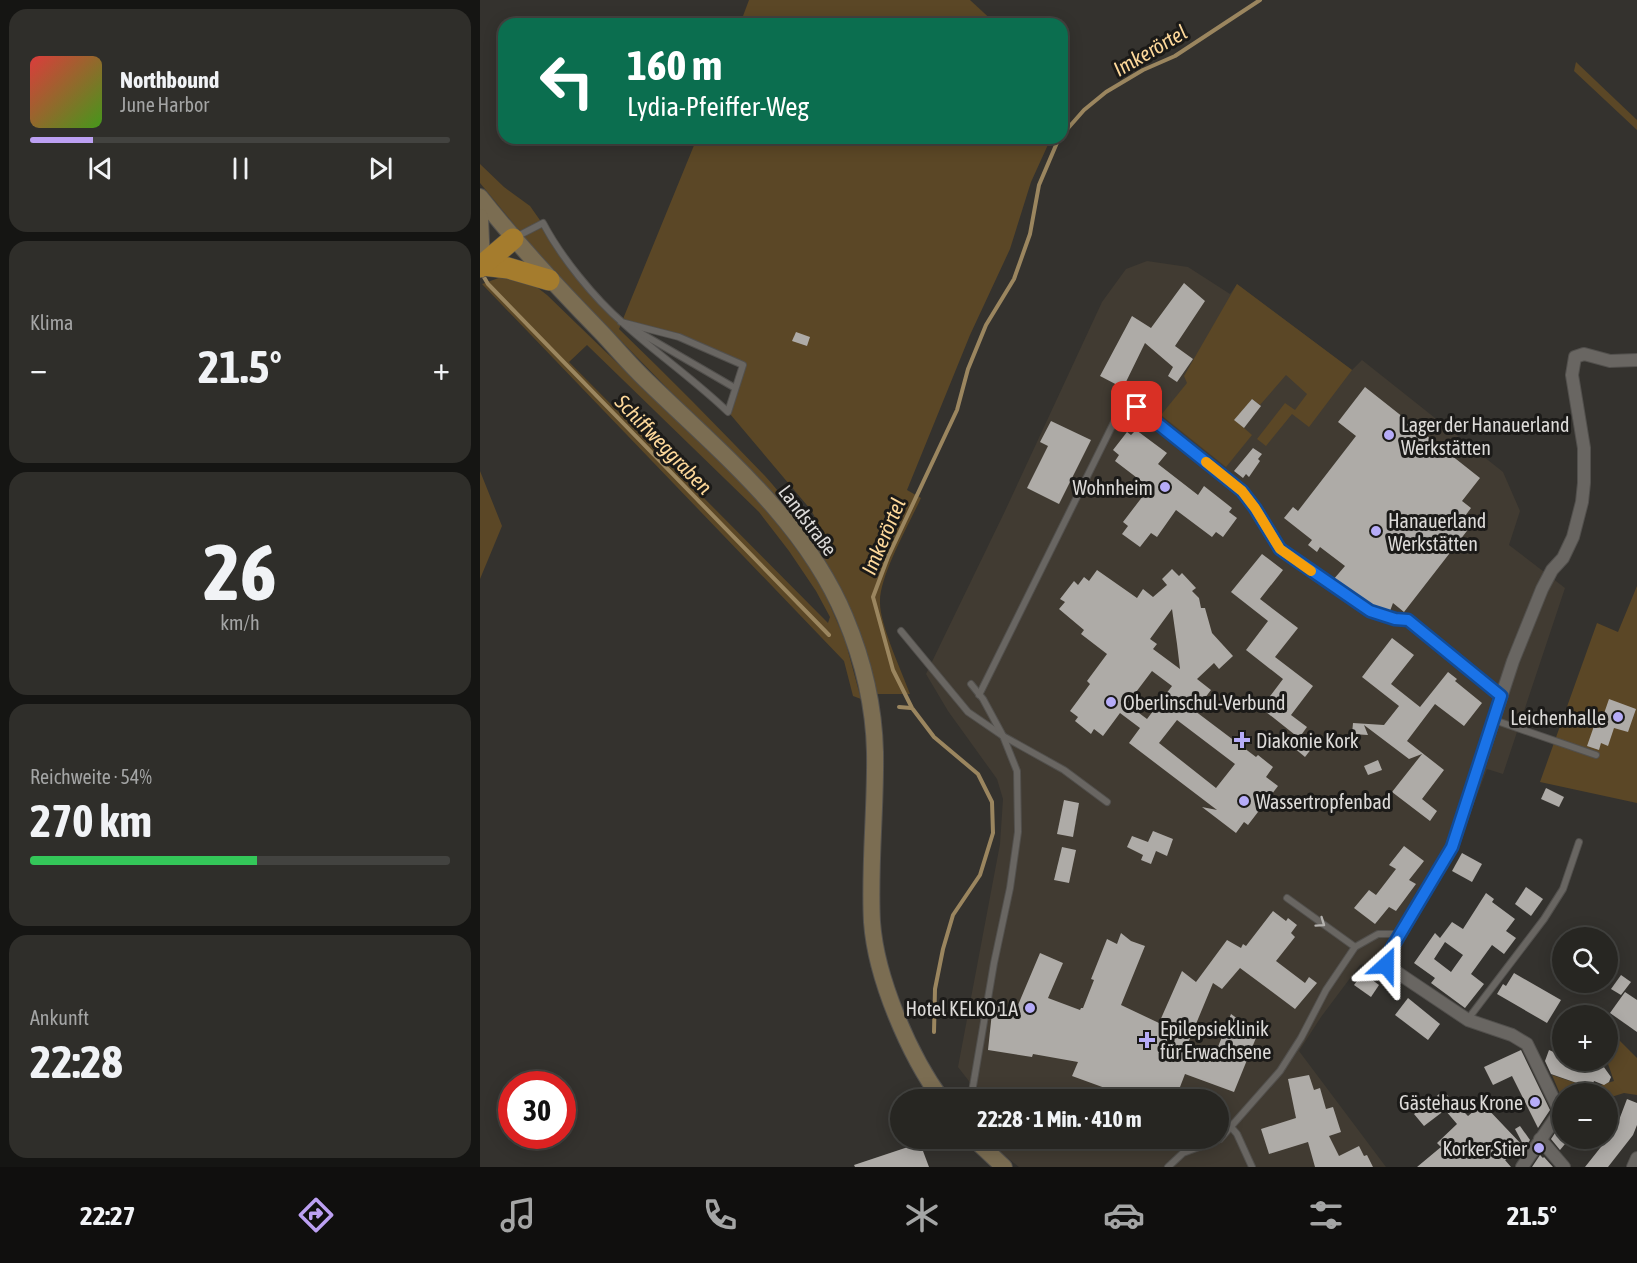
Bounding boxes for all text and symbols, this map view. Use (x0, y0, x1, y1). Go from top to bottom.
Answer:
water label: Imkerörtel (1109, 19, 1191, 81)
text: 160 m (627, 41, 722, 89)
icon: left (528, 42, 606, 120)
text: Northbound (120, 67, 219, 93)
text: Lydia-Pfeiffer-Weg (627, 91, 809, 122)
text: June Harbor (120, 93, 209, 116)
icon: previous (84, 152, 117, 185)
icon: pause (224, 152, 257, 185)
icon: next (364, 152, 397, 185)
text: Klima (30, 311, 73, 334)
text: 21.5° (198, 341, 282, 393)
text: − (30, 349, 47, 387)
text: + (433, 349, 450, 387)
pin (1111, 381, 1162, 432)
water label: Schiffweggraben (610, 389, 717, 499)
icon: arrive (1120, 390, 1153, 423)
place label: Lager der Hanauerland Werkstätten (1401, 413, 1570, 459)
marker: Lager der Hanauerland Werkstätten (1382, 428, 1396, 442)
place label: Wohnheim (1073, 476, 1153, 499)
street label: Landstraße (774, 480, 842, 560)
marker: Wohnheim (1158, 480, 1172, 494)
water label: Imkerörtel (856, 494, 910, 578)
place label: Hanauerland Werkstätten (1388, 509, 1486, 555)
marker: Hanauerland Werkstätten (1369, 524, 1383, 538)
text: 26 (203, 527, 277, 617)
text: km/h (220, 611, 260, 634)
place label: Oberlinschul-Verbund (1123, 691, 1285, 714)
marker: Oberlinschul-Verbund (1104, 695, 1118, 709)
place label: Leichenhalle (1510, 706, 1606, 729)
marker: Leichenhalle (1611, 710, 1625, 724)
place label: Diakonie Kork (1256, 729, 1359, 752)
marker: Diakonie Kork (1233, 731, 1251, 749)
text: Reichweite · 54% (30, 765, 152, 788)
place label: Wassertropfenbad (1256, 790, 1391, 813)
marker: Wassertropfenbad (1237, 794, 1251, 808)
text: 270 km (30, 795, 152, 847)
one-way arrow (1314, 916, 1325, 927)
map controls (1552, 927, 1618, 1149)
button: search (1552, 927, 1618, 993)
position arrow (1354, 933, 1418, 997)
place label: Hotel KELKO 1A (905, 997, 1018, 1020)
marker: Hotel KELKO 1A (1023, 1001, 1037, 1015)
button: + (1552, 1005, 1618, 1071)
text: Ankunft (30, 1006, 89, 1029)
place label: Epilepsieklinik für Erwachsene (1160, 1017, 1271, 1063)
marker: Epilepsieklinik für Erwachsene (1138, 1031, 1156, 1049)
text: 22:28 (30, 1036, 123, 1088)
speed limit sign: 30 (498, 1071, 576, 1149)
button: − (1552, 1083, 1618, 1149)
place label: Gästehaus Krone (1399, 1091, 1523, 1114)
marker: Gästehaus Krone (1528, 1095, 1542, 1109)
text: 22:28 · 1 Min. · 410 m (977, 1106, 1142, 1132)
place label: Korker Stier (1442, 1137, 1528, 1160)
marker: Korker Stier (1532, 1141, 1546, 1155)
icon: directions (295, 1194, 337, 1236)
icon: music (497, 1194, 539, 1236)
icon: phone (699, 1194, 741, 1236)
icon: climate (901, 1194, 943, 1236)
icon: car (1103, 1194, 1145, 1236)
icon: filters (1305, 1194, 1347, 1236)
text: 22:27 (80, 1200, 136, 1231)
text: 21.5° (1507, 1200, 1557, 1231)

